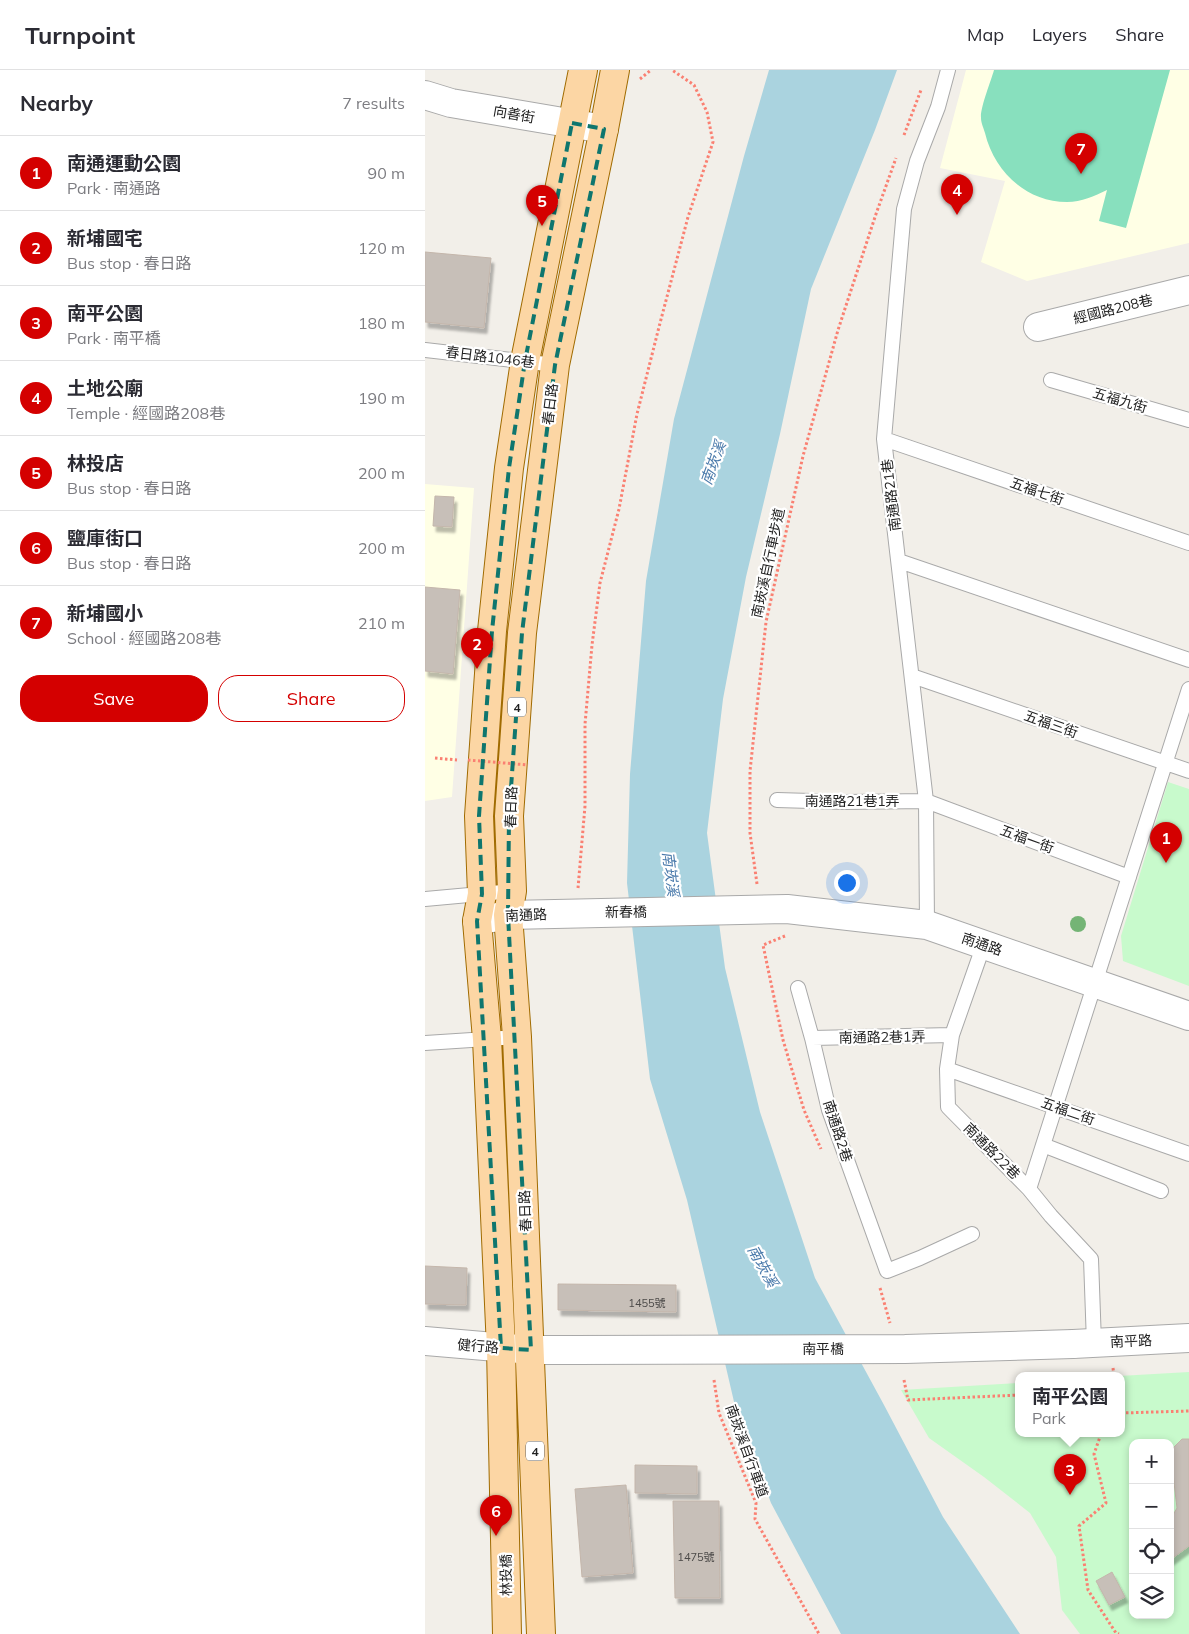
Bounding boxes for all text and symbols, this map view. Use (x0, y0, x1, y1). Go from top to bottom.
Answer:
text: Turnpoint (25, 20, 135, 50)
text: Map (967, 23, 1004, 46)
text: Layers (1032, 23, 1087, 46)
text: Share (1115, 23, 1164, 46)
text: Nearby (20, 90, 93, 116)
text: 7 results (342, 93, 405, 113)
street label: 向善街 (492, 101, 536, 127)
pin: 7 (1065, 133, 1097, 174)
text: 南通運動公園 (67, 151, 181, 175)
text: 1 (31, 163, 41, 183)
text: 90 m (368, 163, 405, 183)
pin: 4 (941, 174, 973, 215)
text: Park · 南通路 (67, 178, 161, 198)
pin: 5 (526, 185, 558, 226)
text: 新埔國宅 (67, 226, 143, 250)
text: 2 (31, 238, 41, 258)
text: 120 m (358, 238, 405, 258)
text: Bus stop · 春日路 (67, 253, 191, 273)
street label: 經國路208巷 (1071, 290, 1155, 328)
text: 南平公園 (67, 301, 143, 325)
text: 3 (31, 313, 41, 333)
text: 180 m (358, 313, 405, 333)
text: Park · 南平橋 (67, 328, 161, 348)
street label: 春日路1046巷 (444, 343, 536, 371)
text: 土地公廟 (67, 376, 143, 400)
street label: 春日路 (539, 382, 561, 426)
street label: 五福九街 (1091, 384, 1149, 416)
text: 4 (31, 388, 41, 408)
text: 190 m (358, 388, 405, 408)
text: Temple · 經國路208巷 (67, 403, 225, 423)
water label: 南崁溪 (696, 437, 730, 487)
text: 林投店 (67, 451, 124, 475)
street label: 南通路21巷 (878, 458, 904, 532)
text: 5 (31, 463, 41, 483)
text: 200 m (358, 463, 405, 483)
street label: 五福七街 (1008, 473, 1066, 509)
text: Bus stop · 春日路 (67, 478, 191, 498)
street label: 南崁溪自行車步道 (748, 506, 788, 620)
text: 鹽庫街口 (67, 526, 143, 550)
text: 6 (31, 538, 41, 558)
text: 200 m (358, 538, 405, 558)
text: Bus stop · 春日路 (67, 553, 191, 573)
text: 新埔國小 (67, 601, 143, 625)
text: 7 (31, 613, 41, 633)
text: 210 m (358, 613, 405, 633)
text: School · 經國路208巷 (67, 628, 221, 648)
pin: 2 (461, 628, 493, 669)
button: Save (20, 675, 208, 722)
button: Share (218, 675, 405, 722)
road number: 4 (508, 698, 526, 716)
street label: 五福三街 (1022, 706, 1080, 742)
street label: 春日路 (501, 786, 521, 828)
street label: 南通路21巷1弄 (804, 792, 900, 810)
street label: 五福一街 (998, 821, 1056, 857)
pin: 1 (1150, 822, 1182, 863)
water label: 南崁溪 (659, 851, 683, 899)
your location (834, 870, 860, 896)
street label: 新春橋 (605, 903, 647, 921)
street label: 南通路 (505, 905, 547, 925)
street label: 南通路 (959, 929, 1005, 959)
street label: 南通路2巷1弄 (838, 1027, 926, 1047)
street label: 五福二街 (1039, 1093, 1097, 1129)
street label: 南通路2巷 (819, 1098, 857, 1164)
street label: 南通路22巷 (960, 1119, 1024, 1183)
street label: 春日路 (515, 1190, 535, 1232)
water label: 南崁溪 (744, 1242, 783, 1292)
house number: 1455號 (628, 1296, 666, 1310)
street label: 南平路 (1110, 1331, 1152, 1351)
street label: 健行路 (456, 1335, 500, 1357)
street label: 南平橋 (802, 1340, 844, 1358)
popup (1015, 1372, 1125, 1437)
text: 南平公園 (1032, 1384, 1108, 1408)
street label: 南崁溪自行車道 (722, 1402, 772, 1500)
text: Park (1032, 1408, 1066, 1428)
map controls (1129, 1439, 1174, 1619)
button: + (1129, 1439, 1174, 1484)
road number: 4 (526, 1442, 544, 1460)
pin: 3 (1054, 1454, 1086, 1495)
button: − (1129, 1484, 1174, 1529)
pin: 6 (480, 1495, 512, 1536)
button: locate (1129, 1529, 1174, 1574)
house number: 1475號 (677, 1550, 715, 1564)
street label: 林投橋 (497, 1554, 515, 1596)
button: layers (1129, 1574, 1174, 1619)

